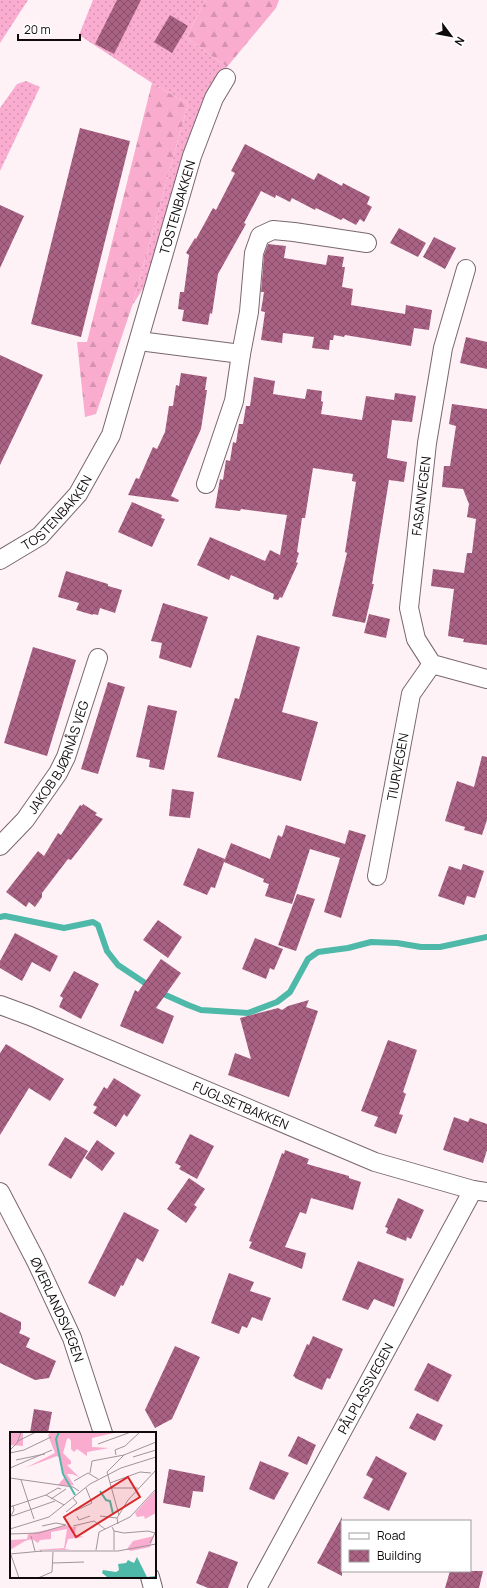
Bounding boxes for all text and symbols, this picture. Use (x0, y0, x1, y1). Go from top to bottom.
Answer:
scale bar (18, 16, 80, 42)
north arrow (431, 16, 471, 56)
text: 20 m (24, 21, 51, 38)
text: N (451, 34, 468, 49)
street label: TOSTENBAKKEN (155, 158, 199, 257)
street label: FASANVEGEN (407, 455, 435, 537)
street label: TOSTENBAKKEN (18, 472, 96, 554)
street label: JAKOB BJØRNÅS VEG (23, 698, 93, 817)
street label: TIURVEGEN (382, 732, 413, 802)
street label: FUGLSETBAKKEN (190, 1077, 292, 1134)
street label: ØVERLANDSVEGEN (26, 1254, 88, 1364)
street label: PÅLPLASSVEGEN (333, 1340, 397, 1437)
inset map (10, 1432, 156, 1578)
legend (341, 1520, 471, 1572)
text: Road (377, 1527, 405, 1544)
text: Building (377, 1547, 421, 1564)

